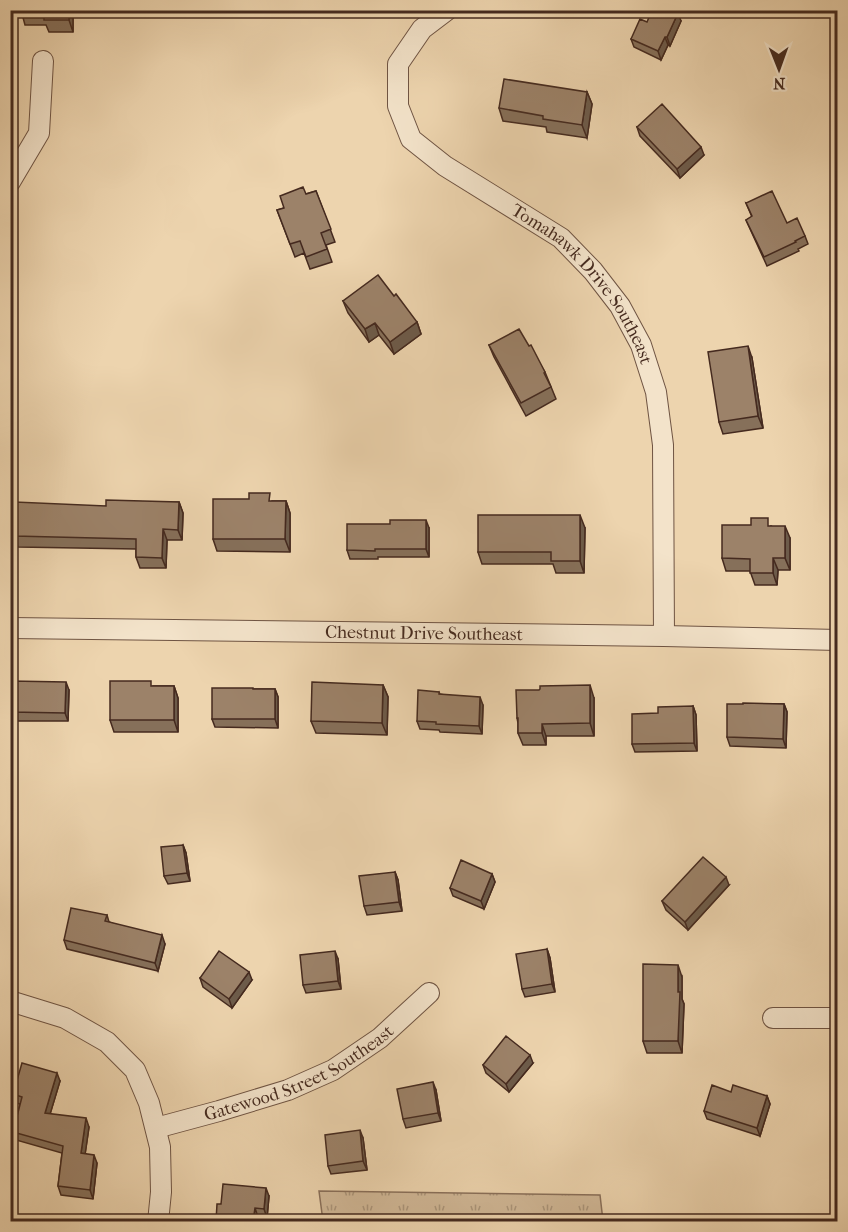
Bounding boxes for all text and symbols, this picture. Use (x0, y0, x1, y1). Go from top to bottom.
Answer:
north arrow (749, 39, 809, 99)
text: N (772, 74, 785, 93)
street label: Tomahawk Drive Southeast (508, 199, 657, 367)
street label: Chestnut Drive Southeast (325, 621, 524, 645)
street label: Gatewood Street Southeast (202, 1020, 398, 1125)

